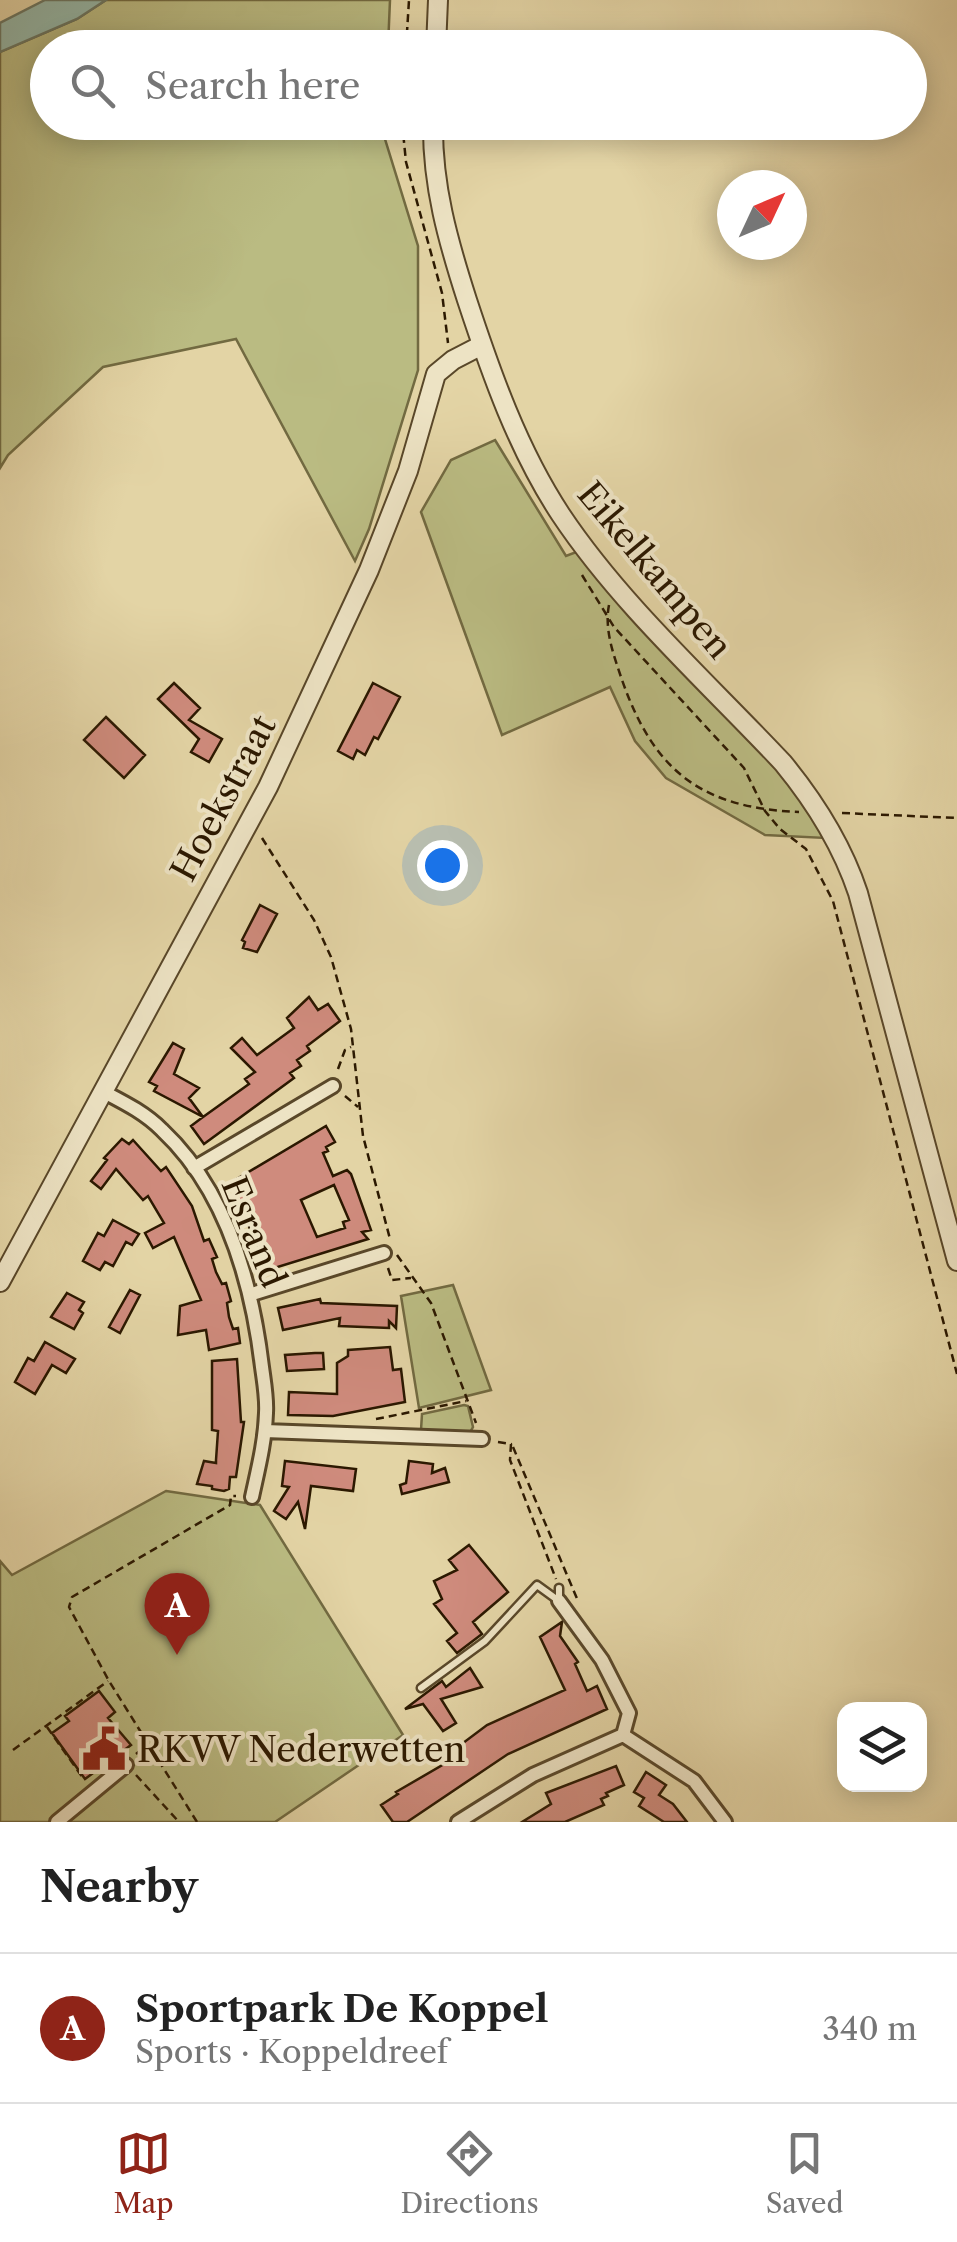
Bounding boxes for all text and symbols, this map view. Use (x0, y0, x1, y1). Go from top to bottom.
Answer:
search box (30, 30, 927, 140)
icon: search (65, 58, 120, 113)
text: Search here (145, 62, 360, 109)
north arrow (717, 170, 807, 260)
street label: Eikelkampen (569, 473, 741, 667)
street label: Hoekstraat (161, 707, 285, 888)
your location (417, 840, 468, 891)
street label: Esrand (212, 1170, 296, 1294)
pin: A (144, 1572, 210, 1655)
map controls (837, 1702, 927, 1792)
button: layers (837, 1702, 927, 1792)
public building icon: RKVV Nederwetten (80, 1725, 128, 1773)
place label: RKVV Nederwetten (137, 1728, 466, 1771)
text: Nearby (40, 1861, 198, 1913)
text: Sportpark De Koppel (135, 1985, 548, 2032)
text: A (60, 2009, 85, 2048)
text: 340 m (822, 2009, 917, 2048)
text: Sports · Koppeldreef (135, 2032, 448, 2071)
tab: Map (113, 2126, 174, 2220)
tab: Directions (400, 2126, 539, 2220)
tab: Saved (766, 2126, 844, 2220)

